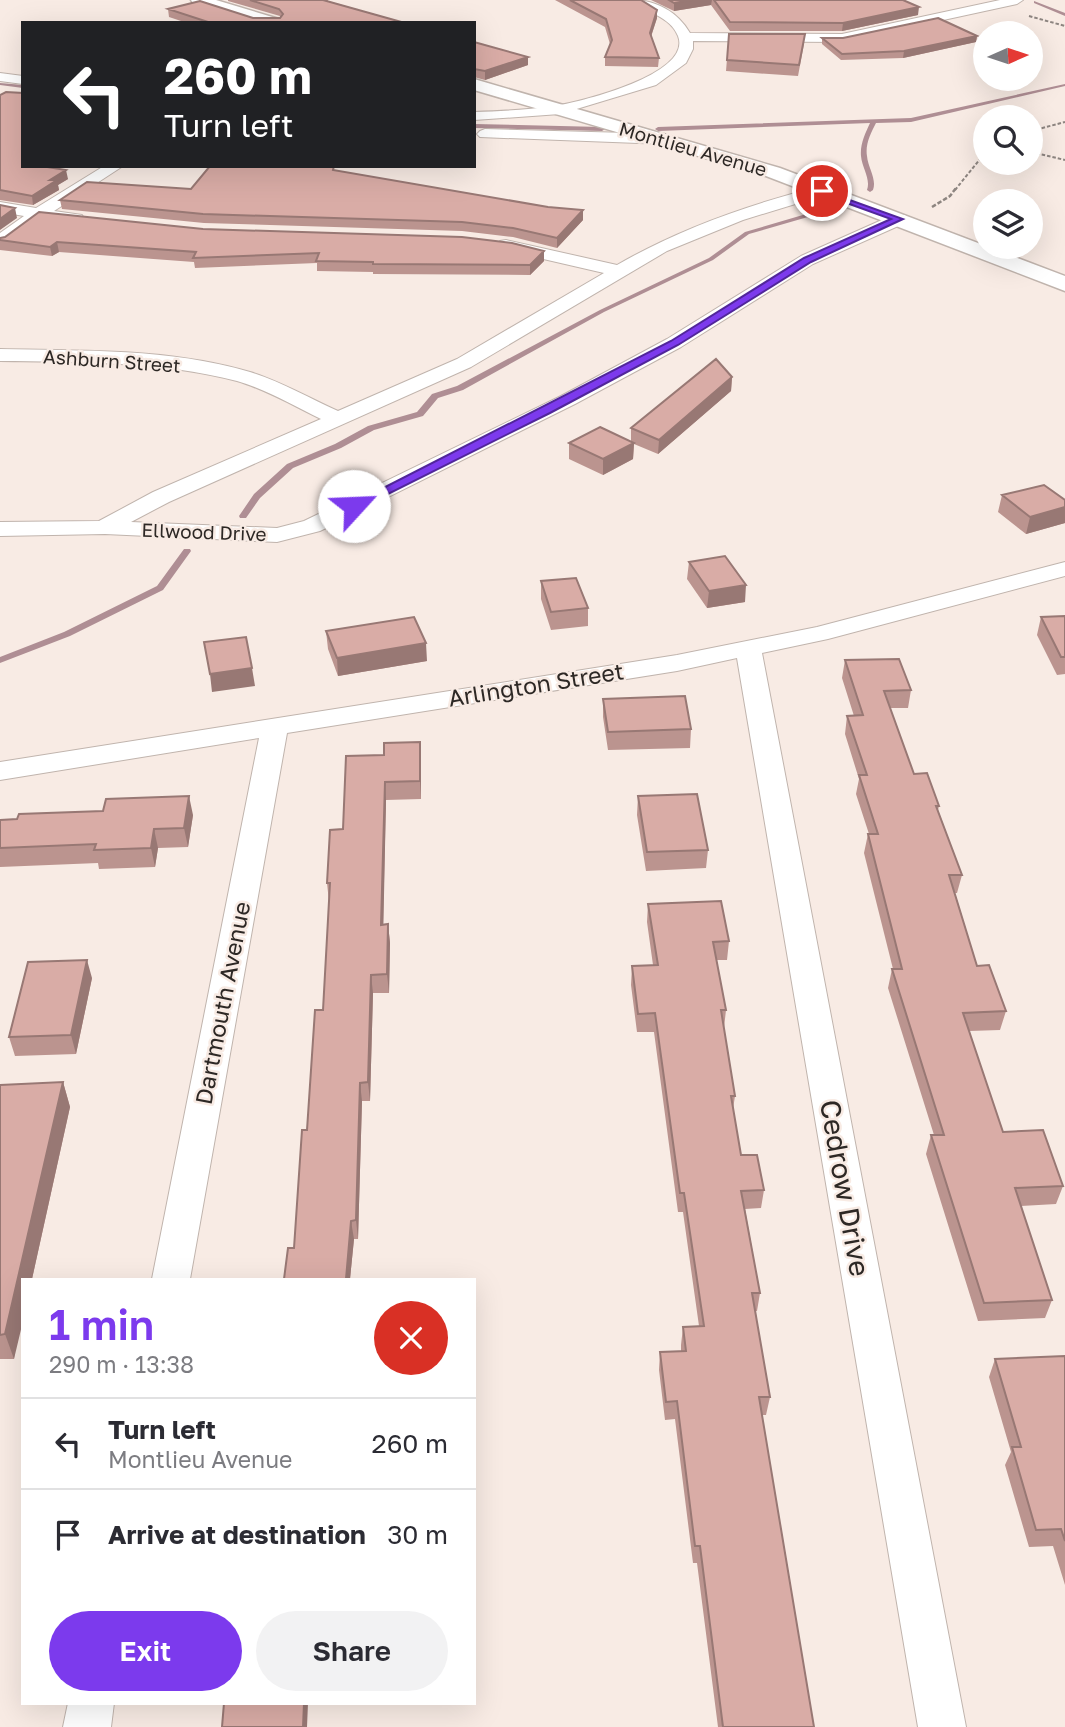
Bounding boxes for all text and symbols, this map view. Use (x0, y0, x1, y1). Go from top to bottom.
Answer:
north arrow (973, 21, 1043, 91)
map controls (973, 21, 1043, 259)
text: 260 m (164, 46, 312, 105)
icon: left (49, 49, 140, 140)
button: search (973, 105, 1043, 175)
text: Turn left (164, 106, 293, 144)
street label: Montlieu Avenue (617, 116, 770, 181)
pin (792, 161, 852, 221)
icon: arrive (803, 172, 841, 210)
button: layers (973, 189, 1043, 259)
street label: Ashburn Street (43, 344, 181, 377)
position arrow (317, 469, 391, 543)
street label: Ellwood Drive (141, 518, 267, 545)
street label: Arlington Street (446, 656, 626, 712)
street label: Dartmouth Avenue (189, 899, 255, 1107)
street label: Cedrow Drive (814, 1097, 877, 1279)
text: 1 min (49, 1299, 154, 1349)
button: close (374, 1301, 448, 1375)
text: 290 m · 13:38 (49, 1350, 194, 1378)
text: Turn left (108, 1414, 216, 1445)
icon: left (49, 1425, 87, 1463)
text: 260 m (372, 1428, 448, 1459)
text: Montlieu Avenue (108, 1445, 292, 1473)
icon: arrive (49, 1516, 87, 1554)
text: Arrive at destination (108, 1519, 366, 1550)
text: 30 m (387, 1519, 448, 1550)
button: Exit (49, 1611, 242, 1691)
button: Share (256, 1611, 448, 1691)

